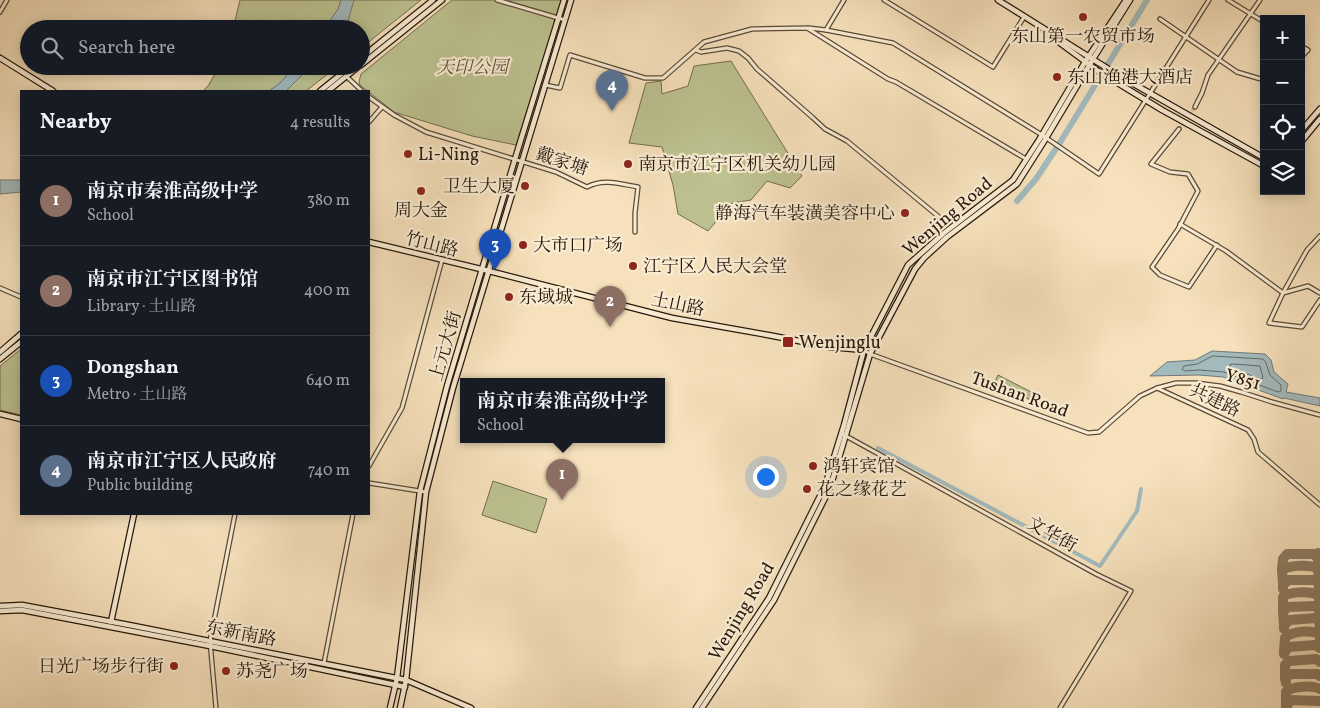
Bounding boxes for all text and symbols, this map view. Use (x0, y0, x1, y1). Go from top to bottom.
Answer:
marker: 东山第一农贸市场 (1077, 11, 1089, 23)
map controls (1260, 15, 1305, 195)
button: + (1260, 15, 1305, 60)
search box (20, 20, 370, 75)
place label: 东山第一农贸市场 (1011, 25, 1155, 50)
icon: search (38, 34, 66, 62)
text: Search here (78, 35, 175, 61)
park label: 天印公园 (436, 56, 511, 81)
button: − (1260, 60, 1305, 105)
place label: 东山渔港大酒店 (1067, 66, 1193, 91)
pin: 4 (596, 70, 628, 111)
marker: 东山渔港大酒店 (1051, 71, 1063, 83)
button: locate (1260, 105, 1305, 150)
text: Nearby (40, 108, 111, 137)
text: 4 results (290, 112, 350, 134)
street label: 戴家塘 (532, 142, 591, 183)
place label: Li-Ning (418, 143, 479, 168)
marker: Li-Ning (402, 148, 414, 160)
button: layers (1260, 150, 1305, 195)
place label: 南京市江宁区机关幼儿园 (638, 153, 836, 178)
marker: 南京市江宁区机关幼儿园 (622, 158, 634, 170)
street label: Wenjing Road (898, 172, 998, 262)
place label: 卫生大厦 (443, 175, 515, 200)
text: 南京市秦淮高级中学 (87, 179, 258, 205)
marker: 卫生大厦 (519, 180, 531, 192)
marker: 周大金 (415, 185, 427, 197)
text: 1 (53, 190, 59, 212)
text: 380 m (307, 190, 350, 212)
place label: 周大金 (394, 199, 448, 224)
place label: 静海汽车装潢美容中心 (715, 202, 895, 227)
text: School (87, 205, 134, 227)
marker: 静海汽车装潢美容中心 (899, 207, 911, 219)
street label: 竹山路 (402, 227, 461, 264)
pin: 3 (479, 229, 511, 270)
place label: 大市口广场 (533, 234, 623, 259)
marker: 大市口广场 (517, 239, 529, 251)
place label: 江宁区人民大会堂 (643, 255, 787, 280)
marker: 江宁区人民大会堂 (627, 260, 639, 272)
text: 南京市江宁区图书馆 (87, 267, 258, 293)
text: 2 (52, 280, 60, 302)
text: 400 m (304, 280, 350, 302)
place label: 东域城 (519, 286, 573, 311)
pin: 2 (594, 286, 626, 327)
street label: 土山路 (649, 288, 707, 323)
marker: 东域城 (503, 291, 515, 303)
text: Library · 土山路 (87, 296, 197, 318)
street label: 上元大街 (425, 308, 468, 384)
place label: Wenjinglu (799, 331, 881, 356)
marker: Wenjinglu (781, 335, 795, 349)
text: Dongshan (87, 355, 179, 381)
street label: Y851 (1222, 363, 1263, 397)
street label: Tushan Road (967, 366, 1072, 425)
text: 3 (52, 370, 60, 392)
text: 640 m (306, 370, 350, 392)
popup (460, 378, 665, 443)
street label: 共建路 (1185, 379, 1244, 424)
text: Metro · 土山路 (87, 384, 188, 406)
text: 南京市秦淮高级中学 (477, 389, 648, 415)
text: School (477, 415, 524, 437)
text: 南京市江宁区人民政府 (87, 449, 277, 475)
place label: 鸿轩宾馆 (823, 455, 895, 480)
pin: 1 (546, 459, 578, 500)
text: 4 (51, 460, 61, 482)
text: 740 m (308, 460, 350, 482)
marker: 鸿轩宾馆 (807, 460, 819, 472)
your location (753, 464, 779, 490)
text: Public building (87, 475, 193, 497)
place label: 花之缘花艺 (817, 478, 907, 503)
marker: 花之缘花艺 (801, 483, 813, 495)
street label: 文华街 (1022, 511, 1081, 559)
street label: Wenjing Road (703, 558, 781, 666)
street label: 东新南路 (203, 615, 278, 654)
place label: 日光广场步行街 (38, 655, 164, 680)
marker: 日光广场步行街 (168, 660, 180, 672)
place label: 苏尧广场 (236, 660, 308, 685)
marker: 苏尧广场 (220, 665, 232, 677)

